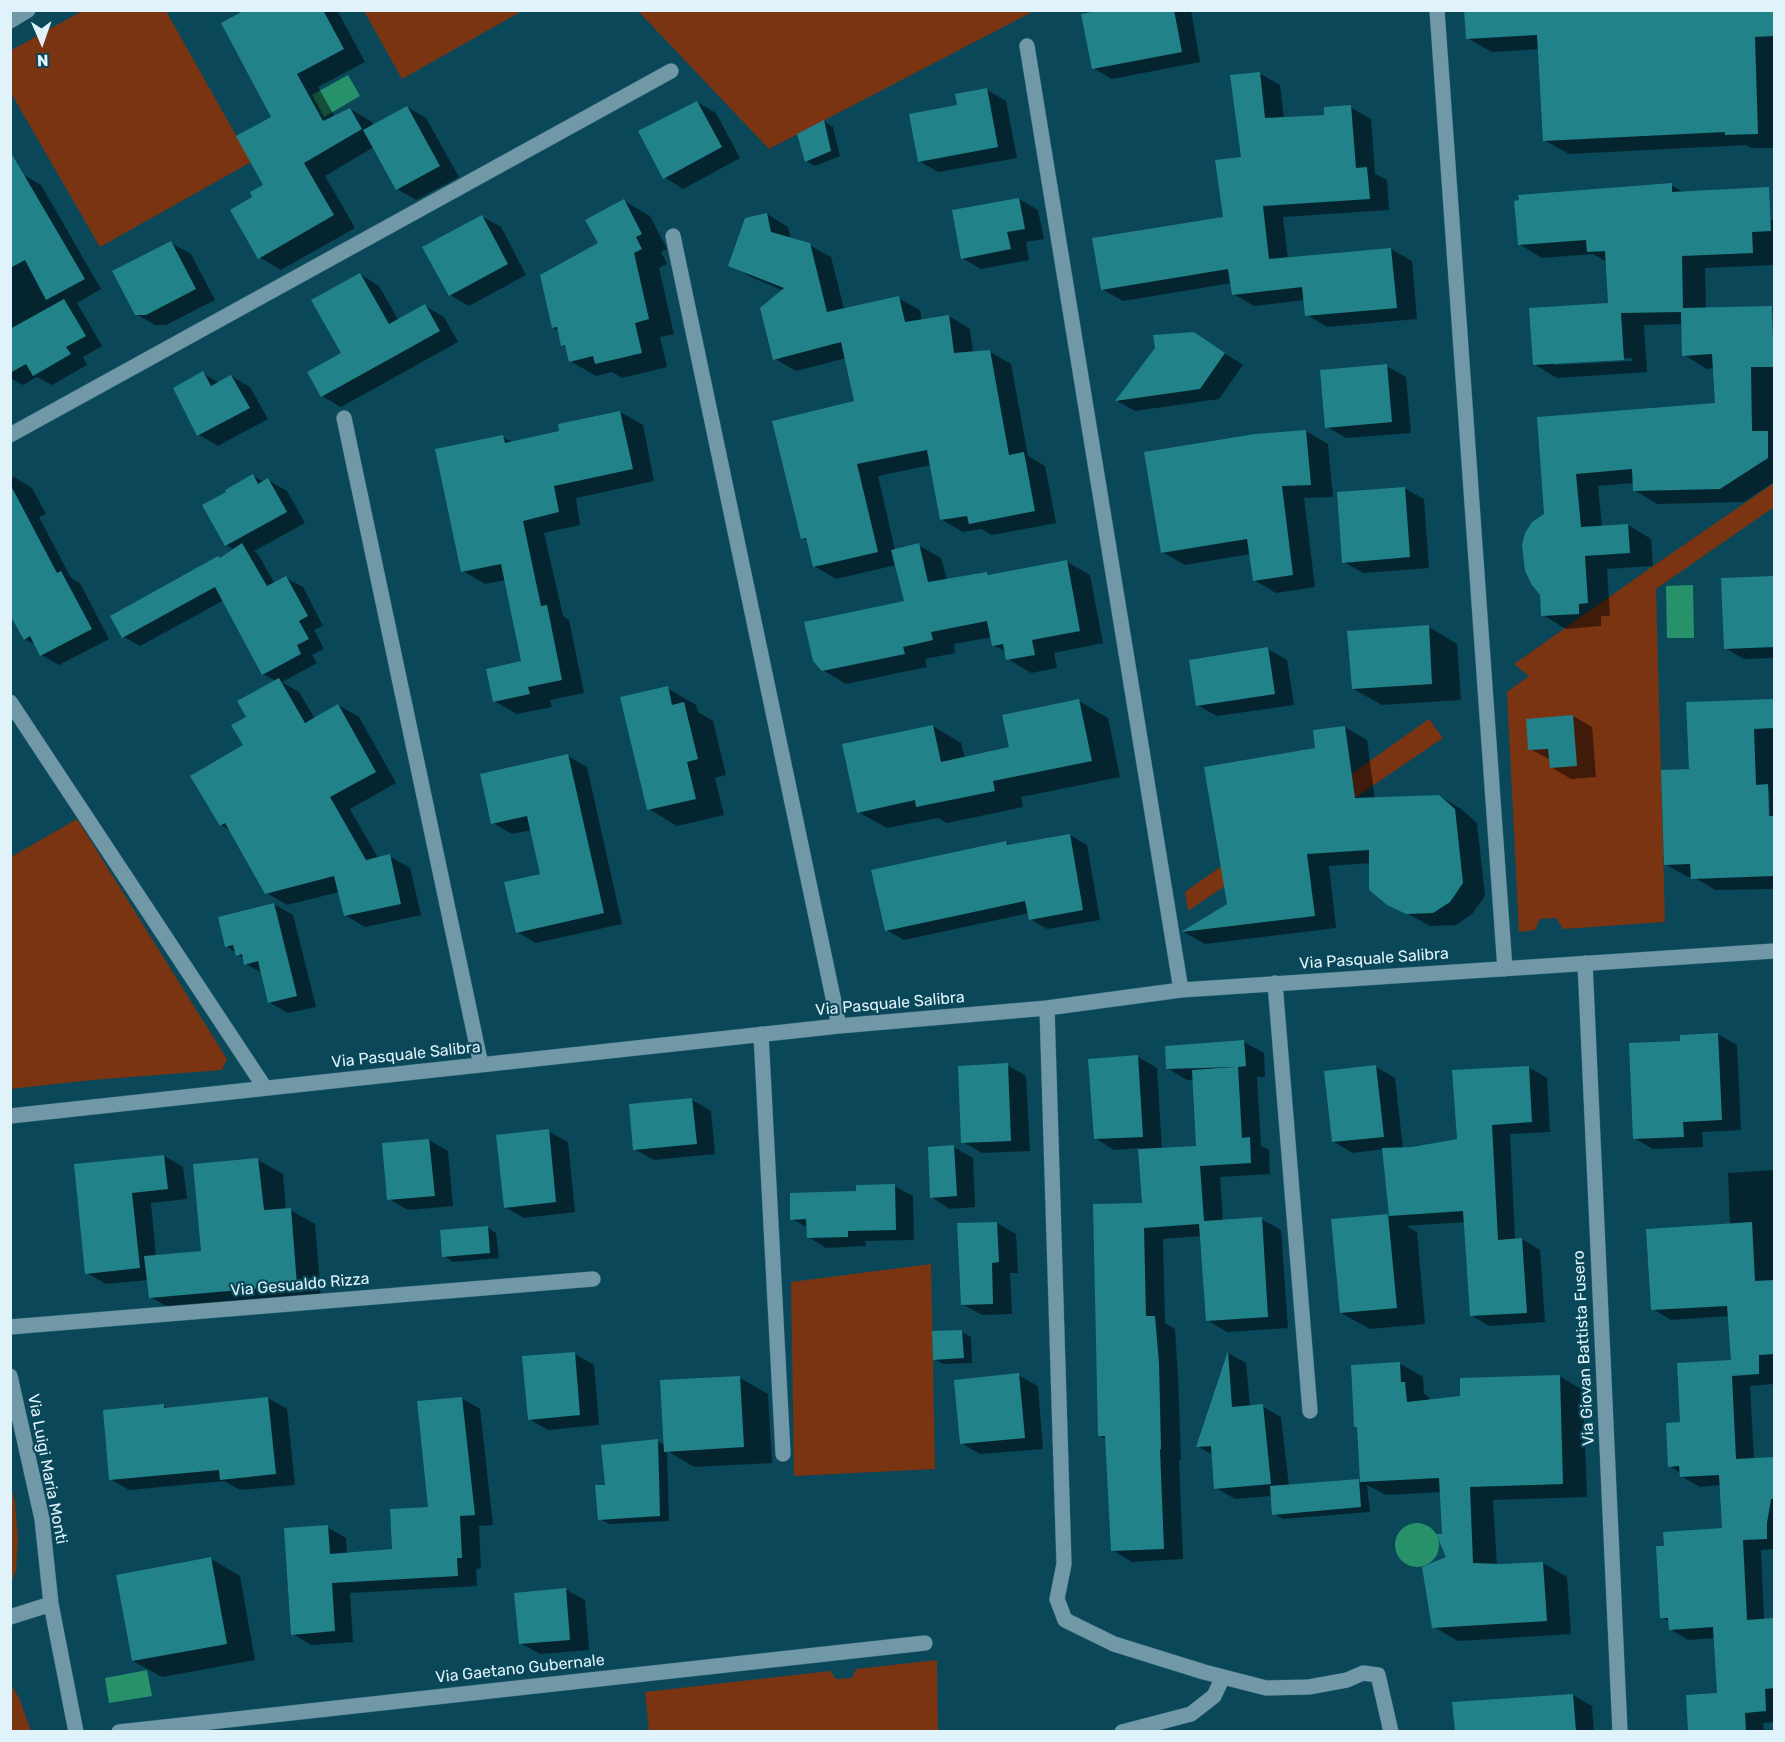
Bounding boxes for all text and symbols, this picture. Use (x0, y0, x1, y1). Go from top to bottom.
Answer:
north arrow (12, 12, 72, 72)
text: N (37, 51, 49, 70)
street label: Via Pasquale Salibra (1299, 944, 1449, 974)
street label: Via Pasquale Salibra (815, 988, 965, 1020)
street label: Via Pasquale Salibra (331, 1038, 481, 1072)
street label: Via Giovan Battista Fusero (1569, 1250, 1599, 1446)
street label: Via Gesualdo Rizza (230, 1269, 370, 1301)
street label: Via Luigi Maria Monti (23, 1392, 71, 1546)
street label: Via Gaetano Gubernale (434, 1651, 606, 1687)

